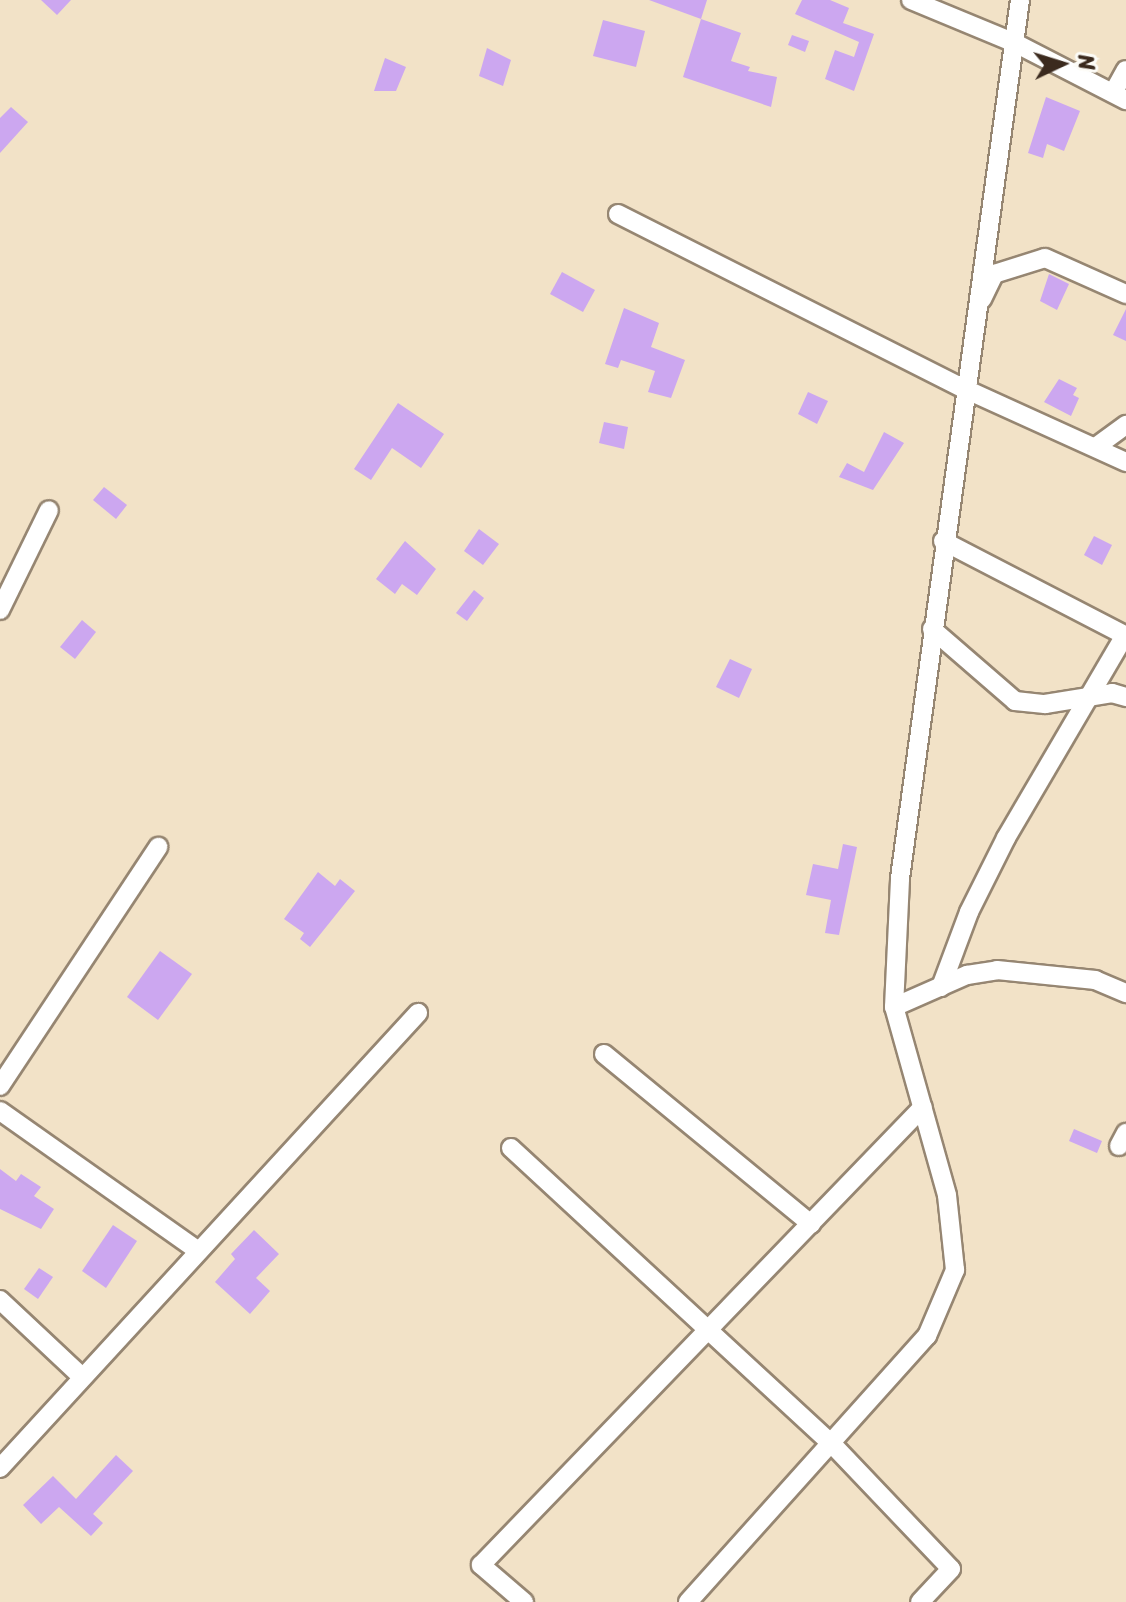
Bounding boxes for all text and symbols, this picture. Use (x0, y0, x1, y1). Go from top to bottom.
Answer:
north arrow (1022, 24, 1102, 104)
text: N (1066, 53, 1106, 71)

